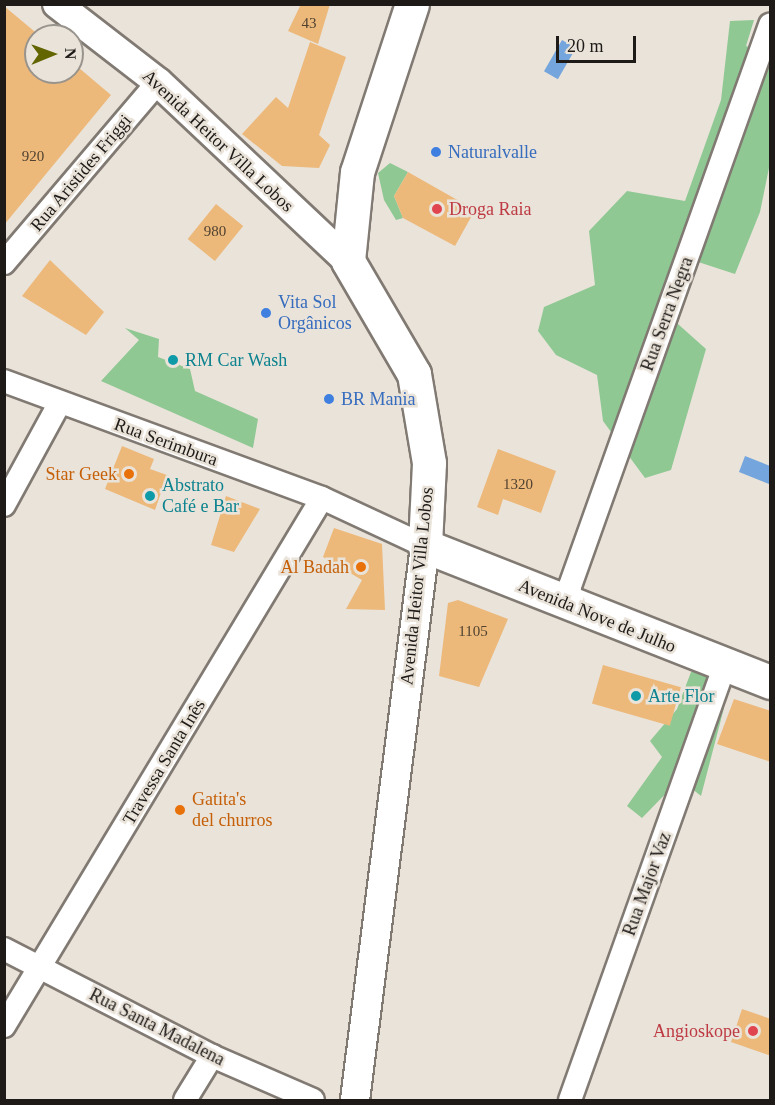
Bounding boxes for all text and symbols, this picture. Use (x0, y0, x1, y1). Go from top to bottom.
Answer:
house number: 43 (302, 15, 316, 33)
north arrow (24, 24, 84, 84)
scale bar (559, 24, 638, 62)
text: 20 m (567, 36, 604, 56)
text: N (62, 48, 79, 60)
street label: Avenida Heitor Villa Lobos (138, 65, 298, 217)
street label: Rua Aristides Friggi (25, 110, 137, 236)
place label: Naturalvalle (448, 141, 537, 163)
marker: Naturalvalle (429, 145, 443, 159)
house number: 920 (22, 148, 44, 166)
place label: Droga Raia (449, 198, 531, 220)
marker: Droga Raia (430, 202, 444, 216)
house number: 980 (204, 223, 226, 241)
street label: Rua Serra Negra (636, 254, 698, 374)
place label: Vita Sol Orgânicos (278, 292, 352, 334)
marker: Vita Sol Orgânicos (259, 306, 273, 320)
place label: RM Car Wash (185, 349, 288, 371)
marker: RM Car Wash (166, 353, 180, 367)
place label: BR Mania (341, 388, 415, 410)
marker: BR Mania (322, 392, 336, 406)
street label: Rua Serimbura (111, 413, 221, 471)
place label: Star Geek (46, 463, 117, 485)
marker: Star Geek (122, 467, 136, 481)
place label: Abstrato Café e Bar (162, 475, 239, 518)
house number: 1320 (503, 476, 533, 494)
street label: Avenida Heitor Villa Lobos (396, 486, 438, 686)
marker: Abstrato Café e Bar (143, 489, 157, 503)
place label: Al Badah (281, 556, 349, 578)
marker: Al Badah (354, 560, 368, 574)
street label: Avenida Nove de Julho (515, 574, 679, 658)
house number: 1105 (458, 623, 488, 641)
place label: Arte Flor (648, 685, 714, 707)
marker: Arte Flor (629, 689, 643, 703)
street label: Travessa Santa Inês (118, 695, 210, 829)
place label: Gatita's del churros (192, 789, 272, 832)
marker: Gatita's del churros (173, 803, 187, 817)
street label: Rua Major Vaz (618, 829, 676, 939)
street label: Rua Santa Madalena (86, 984, 228, 1070)
place label: Angioskope (653, 1020, 740, 1042)
marker: Angioskope (744, 1022, 762, 1040)

